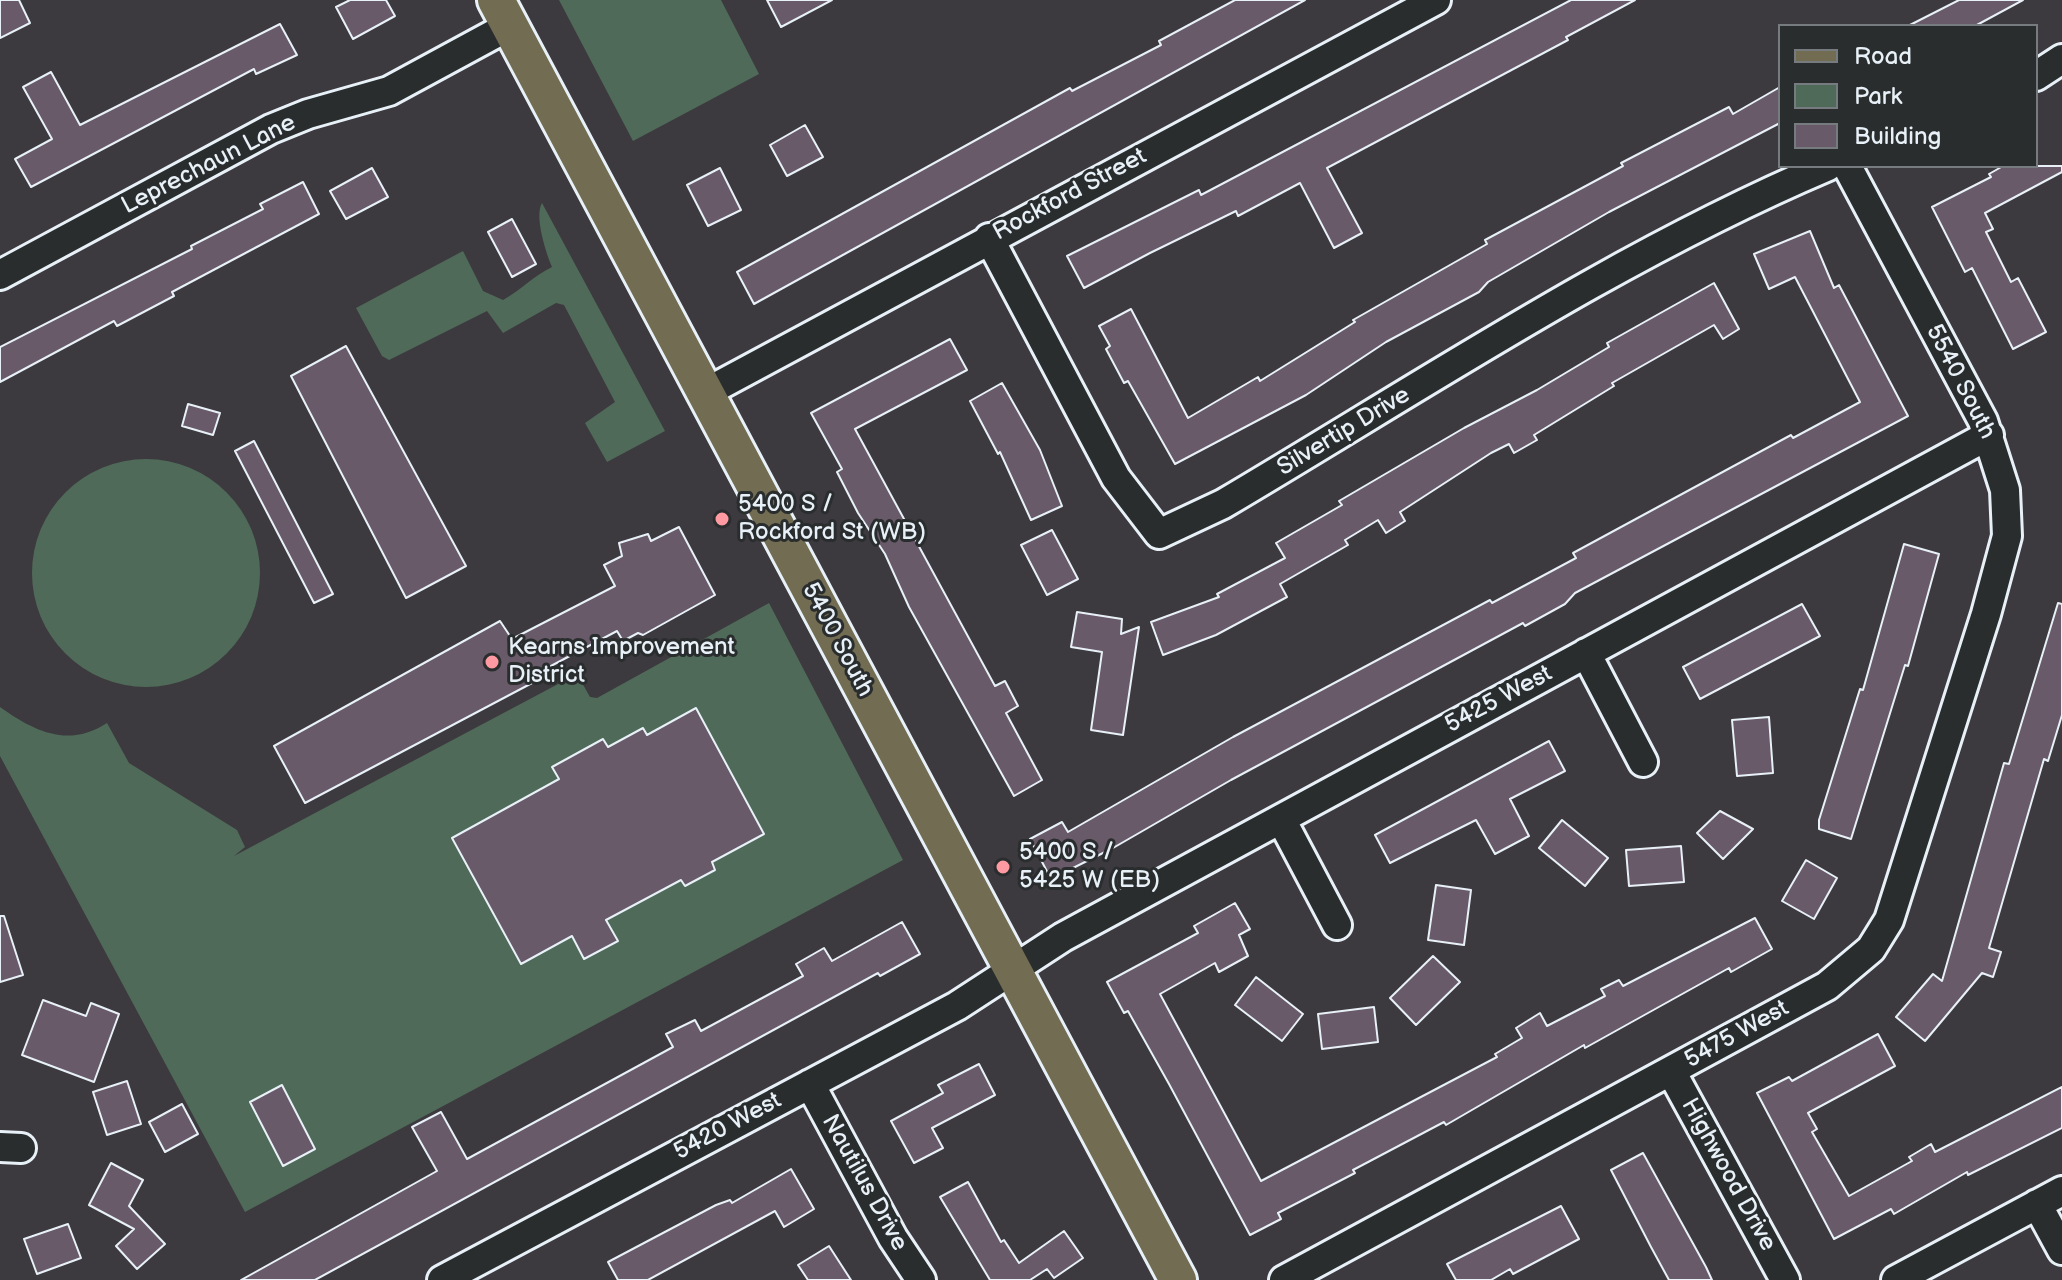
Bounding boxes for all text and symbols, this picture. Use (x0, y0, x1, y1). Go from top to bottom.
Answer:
legend (1778, 24, 2038, 168)
text: Road (1854, 42, 1912, 71)
text: Park (1854, 82, 1902, 111)
street label: Leprechaun Lane (117, 109, 301, 221)
text: Building (1854, 122, 1941, 151)
street label: Rockford Street (988, 142, 1152, 248)
street label: 5540 South (1919, 320, 2001, 444)
street label: Silvertip Drive (1272, 381, 1416, 483)
place label: 5400 S / Rockford St (WB) (738, 491, 926, 547)
marker: 5400 S / Rockford St (WB) (713, 510, 731, 528)
street label: 5400 South (795, 578, 879, 702)
place label: Kearns Improvement District (508, 634, 735, 690)
marker: Kearns Improvement District (483, 653, 501, 671)
street label: 5425 West (1441, 660, 1557, 740)
place label: 5400 S / 5425 W (EB) (1019, 839, 1160, 895)
marker: 5400 S / 5425 W (EB) (994, 858, 1012, 876)
street label: 5475 West (1680, 995, 1794, 1075)
street label: 5420 West (670, 1087, 786, 1167)
street label: Highwood Drive (1674, 1094, 1782, 1256)
street label: Nautilus Drive (815, 1110, 913, 1256)

